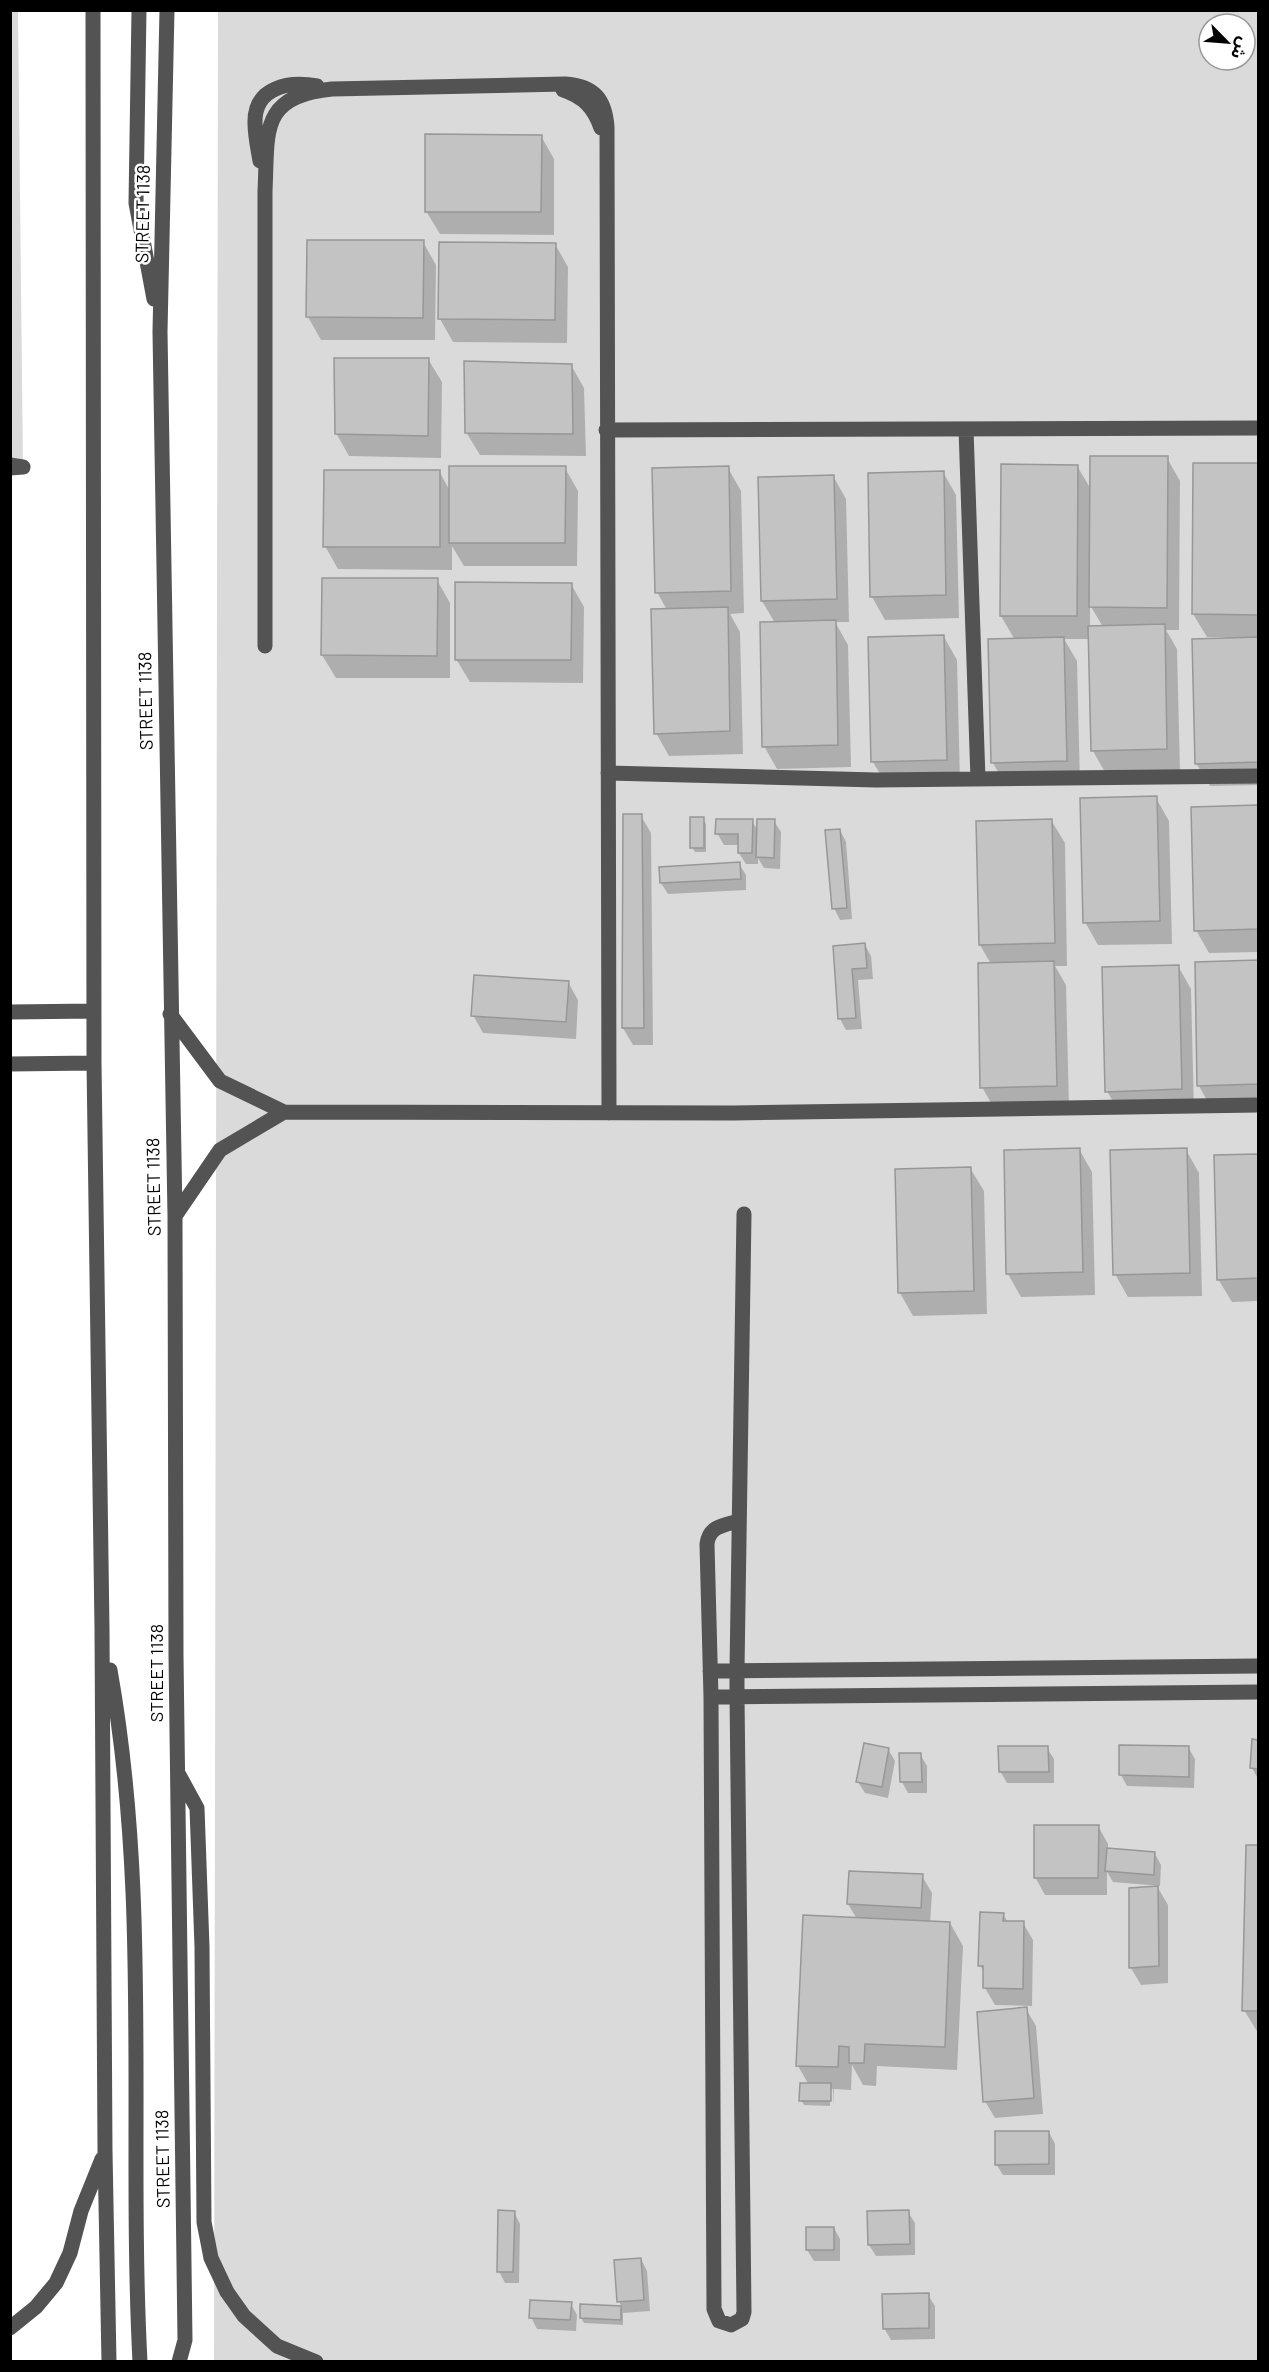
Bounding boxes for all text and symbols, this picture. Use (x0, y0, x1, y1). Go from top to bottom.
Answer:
north arrow (1197, 12, 1257, 72)
text: ش (1227, 34, 1254, 63)
street label: STREET 1138 (130, 165, 154, 263)
street label: STREET 1138 (133, 652, 157, 750)
street label: STREET 1138 (141, 1138, 165, 1236)
street label: STREET 1138 (145, 1624, 167, 1722)
street label: STREET 1138 (150, 2110, 174, 2208)

